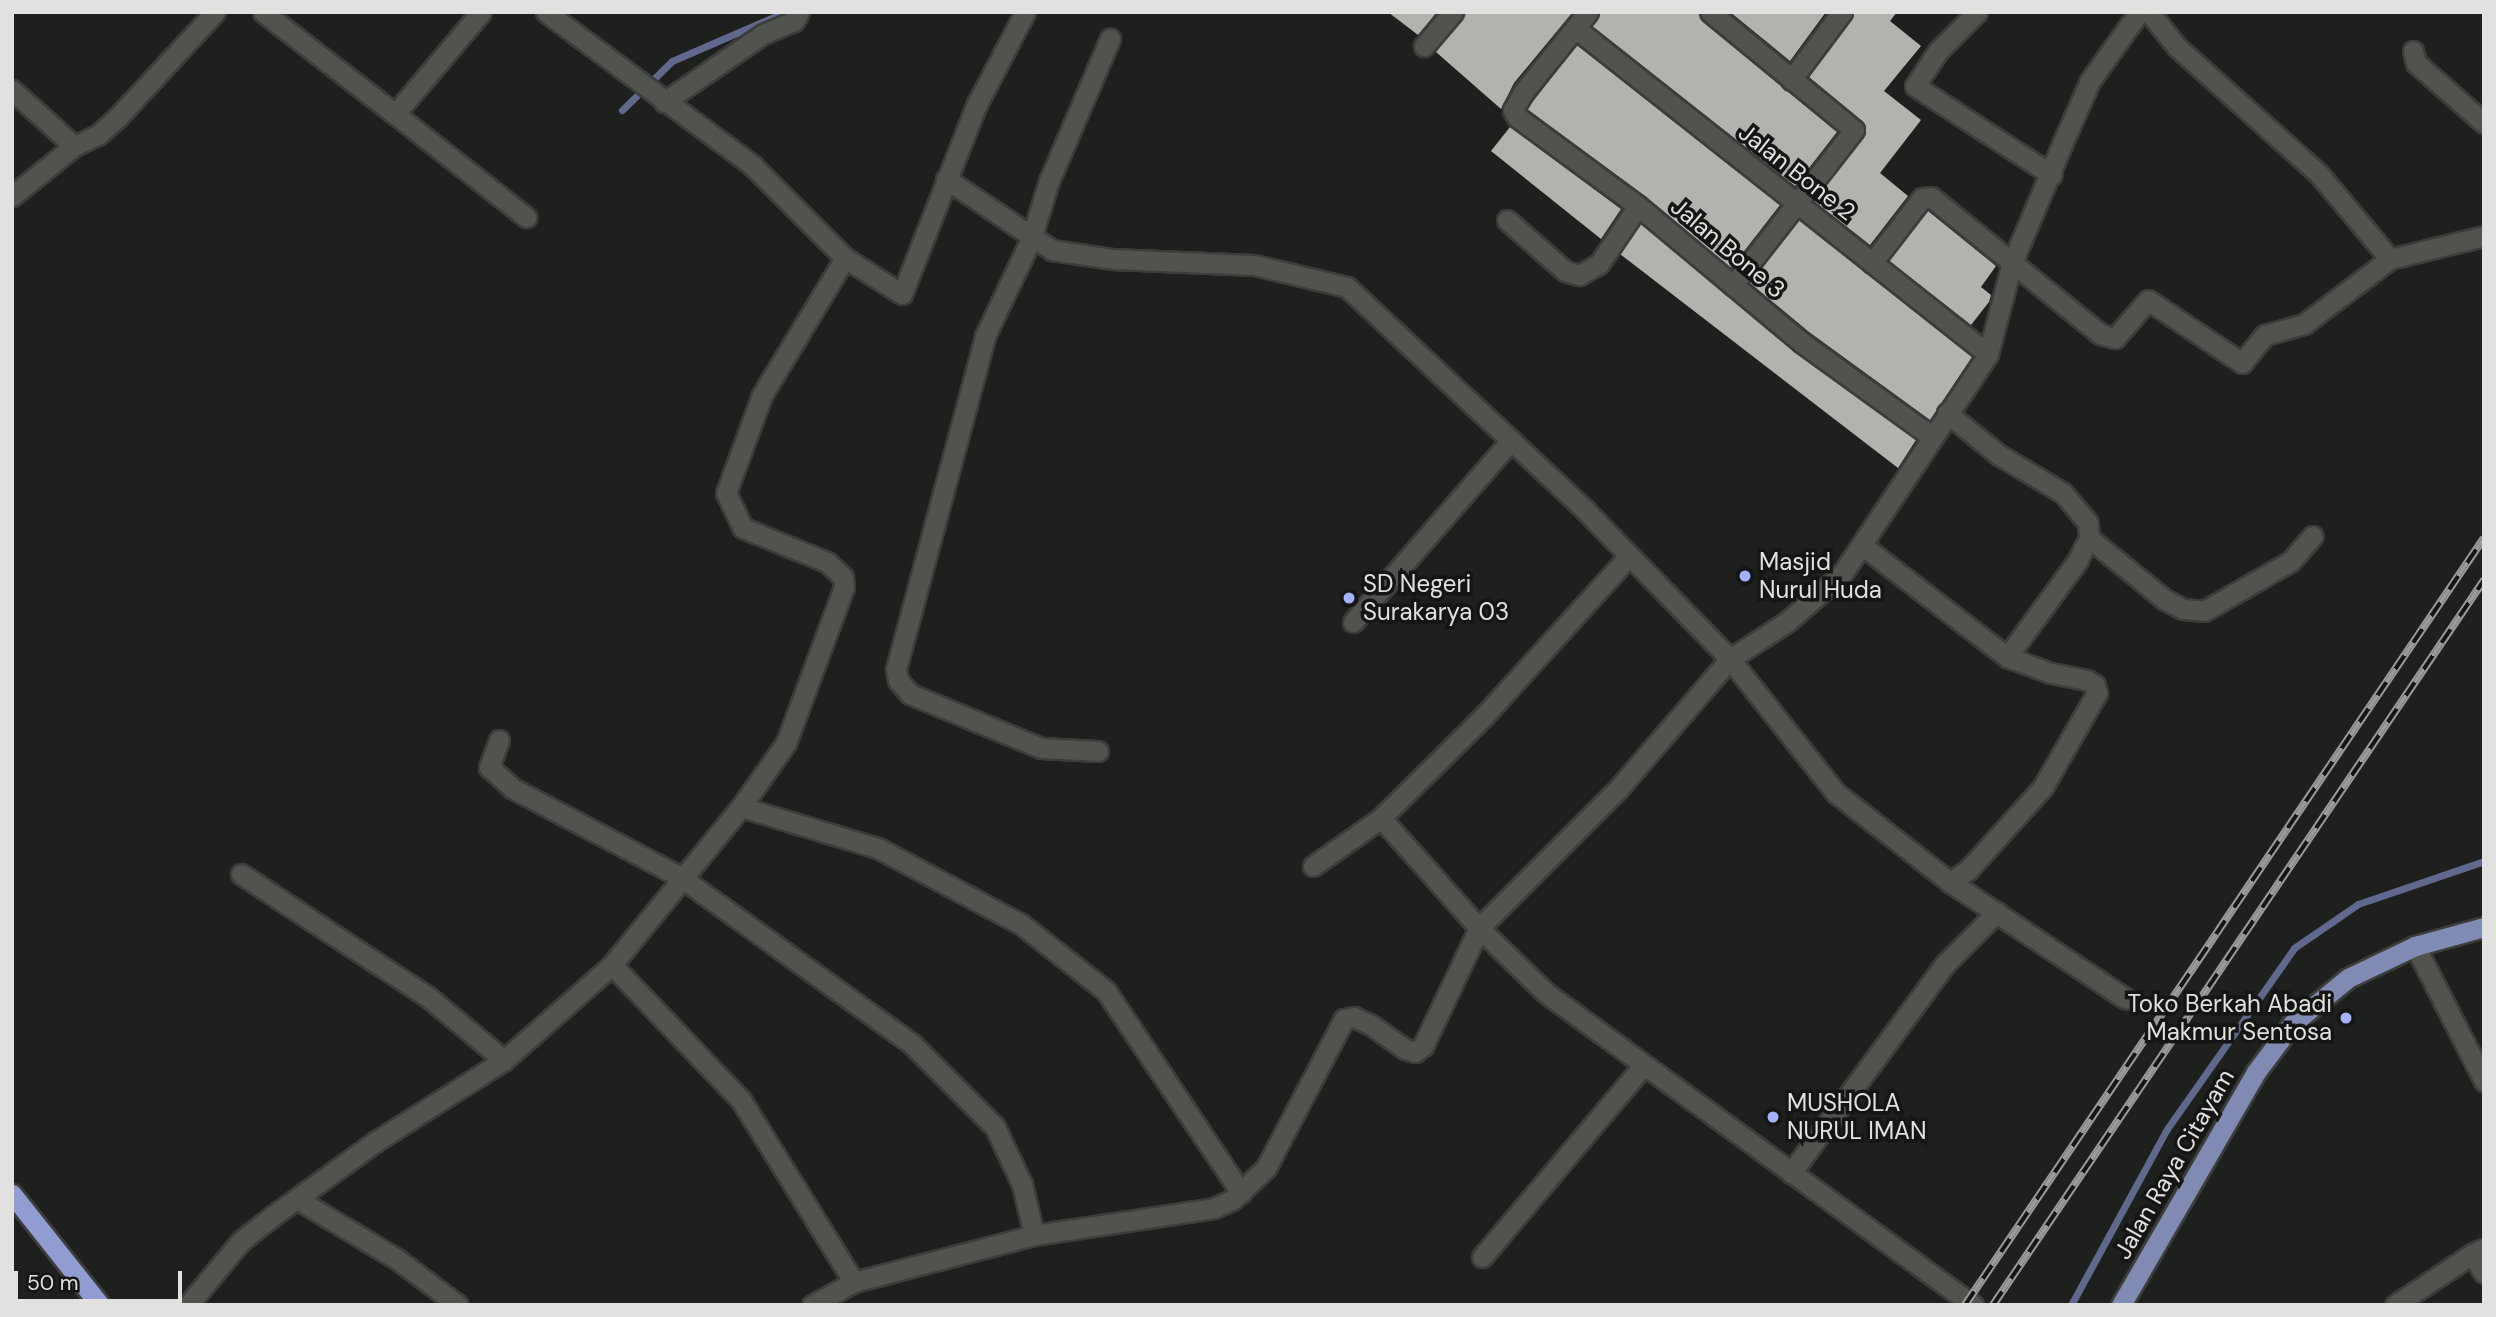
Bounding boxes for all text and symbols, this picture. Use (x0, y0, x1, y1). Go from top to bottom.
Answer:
street label: Jalan Bone 2 (1733, 118, 1861, 226)
street label: Jalan Bone 3 (1665, 192, 1791, 304)
place label: Masjid Nurul Huda (1759, 548, 1882, 604)
marker: Masjid Nurul Huda (1737, 568, 1753, 584)
place label: SD Negeri Surakarya 03 (1363, 570, 1509, 626)
marker: SD Negeri Surakarya 03 (1341, 590, 1357, 606)
place label: Toko Berkah Abadi Makmur Sentosa (2128, 990, 2332, 1046)
marker: Toko Berkah Abadi Makmur Sentosa (2338, 1010, 2354, 1026)
street label: Jalan Raya Citayam (2108, 1064, 2240, 1264)
place label: MUSHOLA NURUL IMAN (1787, 1089, 1927, 1145)
marker: MUSHOLA NURUL IMAN (1765, 1109, 1781, 1125)
scale bar (18, 1258, 186, 1302)
text: 50 m (27, 1269, 78, 1297)

